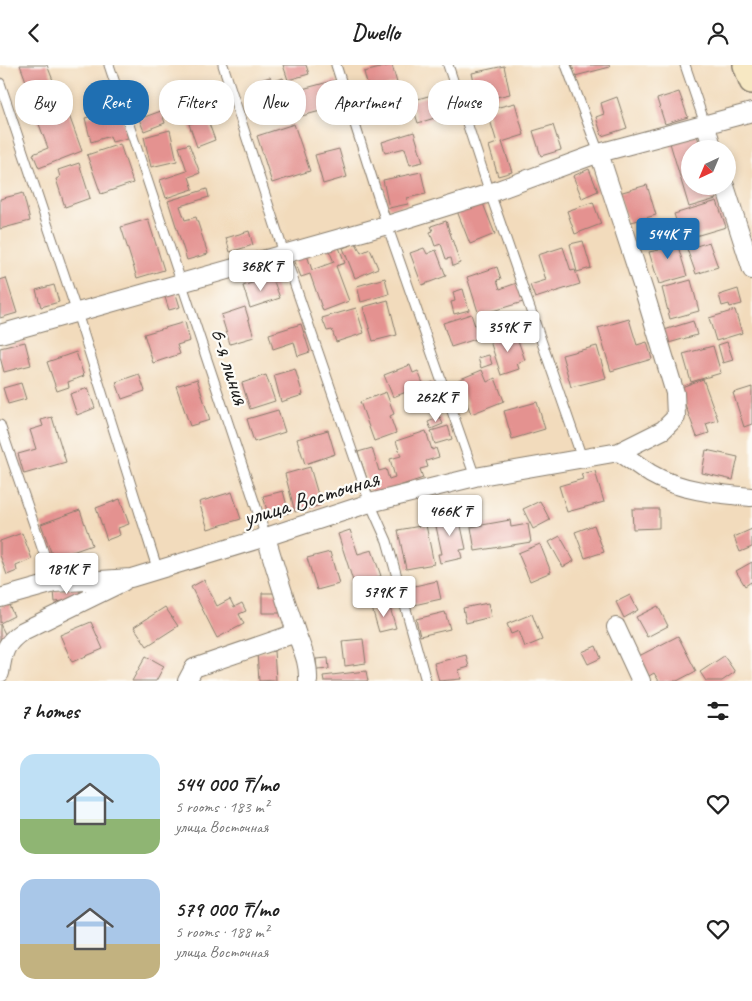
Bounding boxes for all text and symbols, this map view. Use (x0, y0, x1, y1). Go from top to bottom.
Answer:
icon: back (20, 19, 48, 47)
text: Dwello (352, 19, 400, 47)
icon: person (704, 19, 732, 47)
chip: Buy (15, 80, 73, 125)
chip: Rent (83, 80, 149, 125)
chip: Filters (159, 80, 234, 125)
chip: New (244, 80, 306, 125)
chip: Apartment (316, 80, 418, 125)
chip: House (428, 80, 499, 125)
north arrow (681, 140, 736, 195)
map controls (681, 140, 736, 195)
pin: 544K ₸ (627, 217, 709, 260)
text: 544K ₸ (647, 224, 689, 244)
pin: 368K ₸ (220, 249, 302, 292)
text: 368K ₸ (240, 256, 282, 276)
pin: 359K ₸ (467, 311, 549, 353)
text: 359K ₸ (488, 317, 528, 337)
street label: 6-я линия (204, 324, 257, 409)
pin: 262K ₸ (395, 381, 477, 423)
text: 262K ₸ (415, 387, 457, 407)
street label: улица Восточная (238, 463, 384, 533)
pin: 466K ₸ (409, 495, 491, 537)
text: 466K ₸ (429, 501, 471, 521)
pin: 181K ₸ (26, 553, 108, 595)
text: 181K ₸ (46, 559, 88, 579)
pin: 579K ₸ (343, 575, 425, 618)
text: 579K ₸ (364, 582, 404, 602)
icon: filters (704, 697, 732, 725)
text: 7 homes (20, 698, 79, 724)
text: 544 000 ₸/mo (175, 771, 279, 797)
icon: home (60, 774, 120, 834)
icon: heart (704, 790, 732, 818)
text: 5 rooms · 183 m² (175, 797, 269, 817)
text: улица Восточная (175, 817, 268, 837)
text: 579 000 ₸/mo (175, 896, 278, 922)
icon: home (60, 899, 120, 959)
icon: heart (704, 915, 732, 943)
text: 5 rooms · 188 m² (175, 922, 269, 942)
text: улица Восточная (175, 942, 268, 962)

